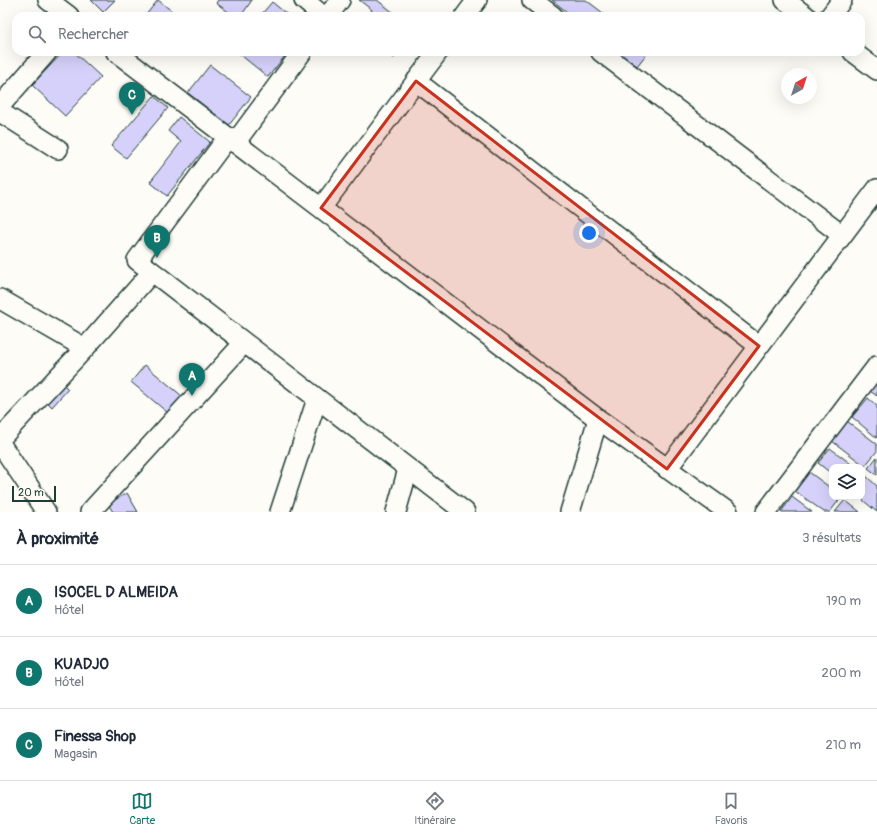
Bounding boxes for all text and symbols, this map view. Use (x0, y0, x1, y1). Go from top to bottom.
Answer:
search box (12, 12, 865, 56)
icon: search (26, 23, 48, 45)
text: Rechercher (58, 25, 129, 44)
north arrow (781, 68, 817, 104)
pin: C (119, 82, 145, 115)
your location (579, 223, 599, 243)
pin: B (144, 225, 170, 258)
pin: A (179, 363, 205, 396)
map controls (829, 464, 865, 500)
button: layers (829, 464, 865, 500)
scale bar (12, 484, 56, 503)
text: 20 m (18, 486, 44, 499)
text: À proximité (16, 528, 99, 549)
text: 3 résultats (802, 530, 861, 546)
text: ISOCEL D ALMEIDA (54, 583, 178, 602)
text: A (25, 593, 33, 609)
text: 190 m (826, 593, 861, 609)
text: Hôtel (54, 602, 84, 618)
text: KUADJO (54, 655, 109, 674)
text: B (25, 665, 33, 681)
text: 200 m (822, 665, 861, 681)
text: Hôtel (54, 674, 84, 690)
text: Finessa Shop (54, 727, 136, 746)
text: C (25, 737, 33, 753)
text: 210 m (825, 737, 861, 753)
text: Magasin (54, 746, 97, 762)
tab: Carte (129, 790, 155, 827)
tab: Itinéraire (414, 790, 456, 827)
tab: Favoris (715, 790, 747, 827)

